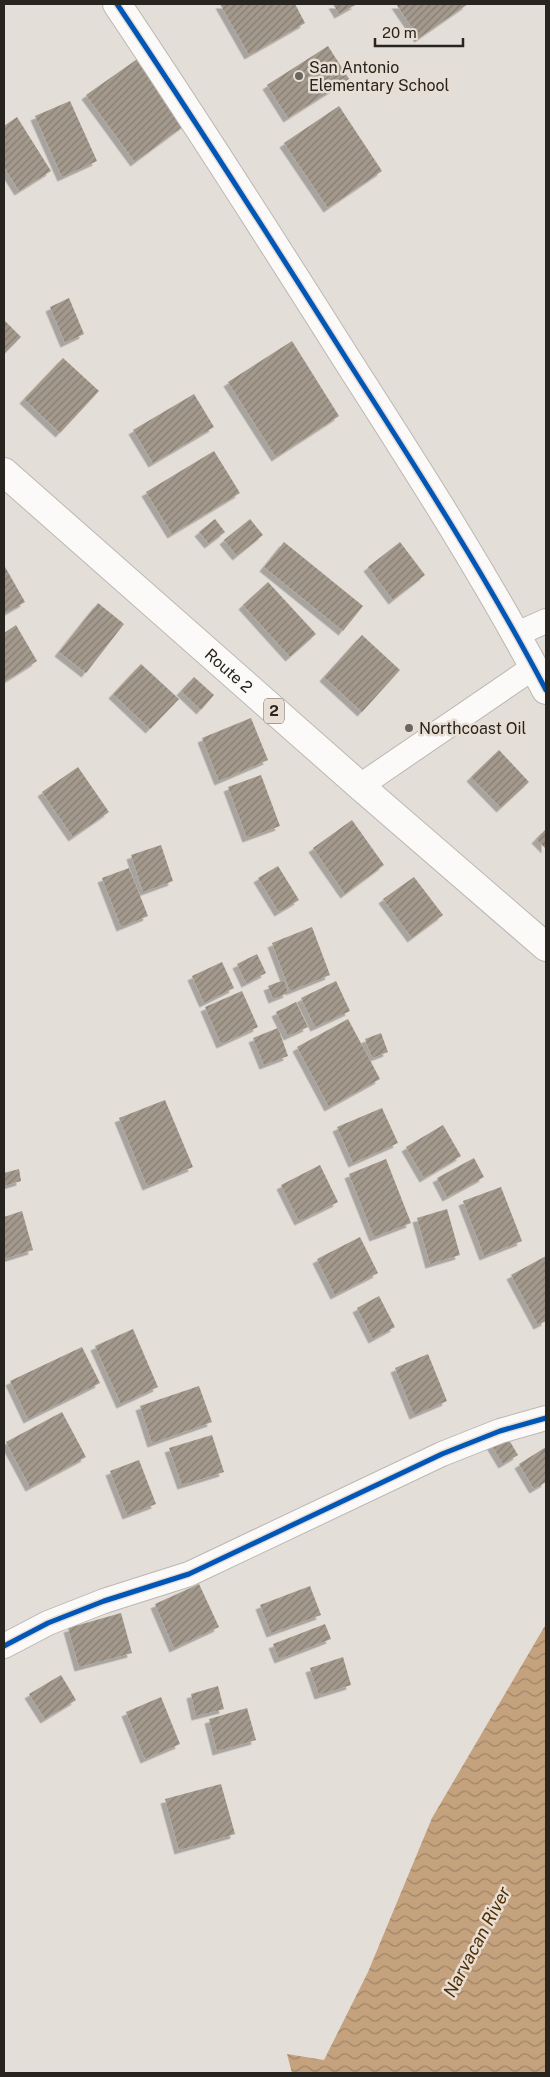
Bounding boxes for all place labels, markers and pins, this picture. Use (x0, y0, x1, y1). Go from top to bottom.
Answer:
place label: San Antonio Elementary School (309, 58, 450, 95)
marker: San Antonio Elementary School (293, 70, 305, 82)
place label: Northcoast Oil (419, 719, 527, 738)
marker: Northcoast Oil (403, 722, 415, 734)

